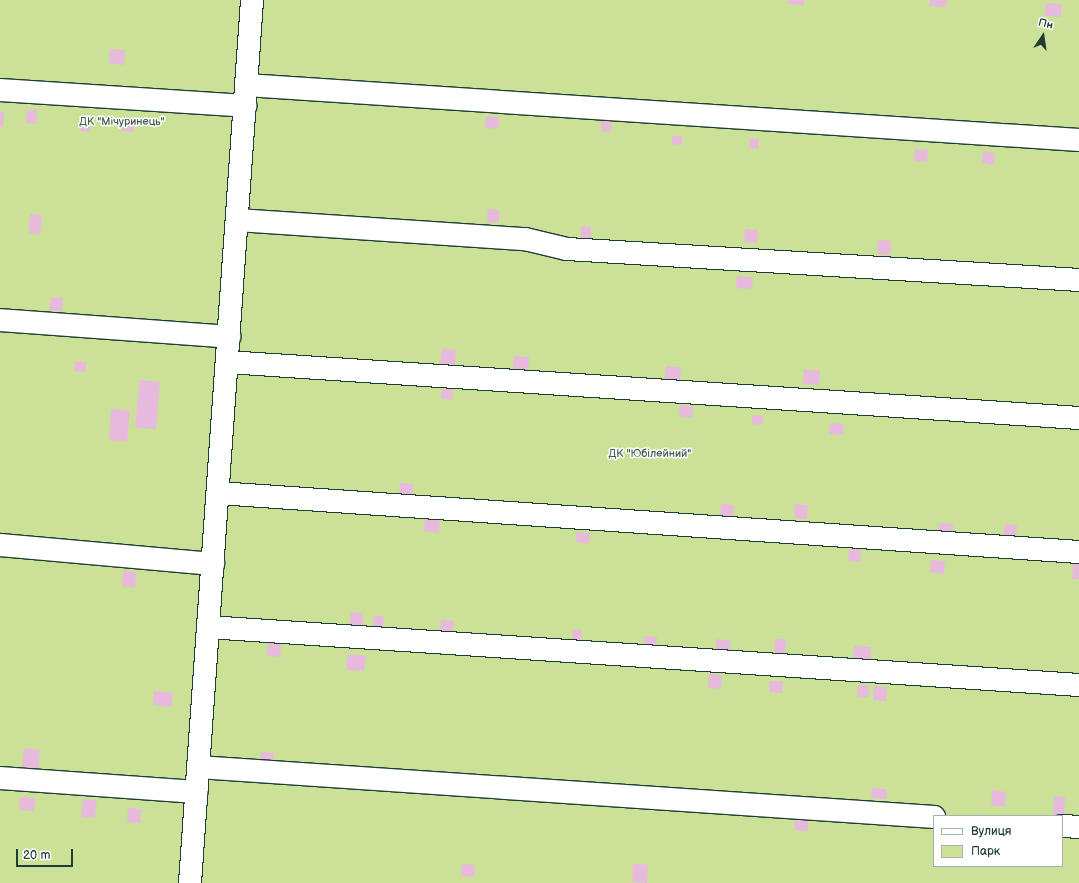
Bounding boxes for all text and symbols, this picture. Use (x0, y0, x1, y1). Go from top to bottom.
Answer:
north arrow (1023, 16, 1063, 56)
text: Пн (1037, 16, 1054, 32)
park label: ДК "Мічуринець" (79, 115, 165, 129)
park label: ДК "Юбілейний" (609, 447, 691, 461)
legend (933, 815, 1063, 867)
text: Вулиця (971, 824, 1011, 839)
scale bar (18, 841, 75, 867)
text: Парк (971, 844, 1000, 859)
text: 20 m (23, 848, 50, 863)

